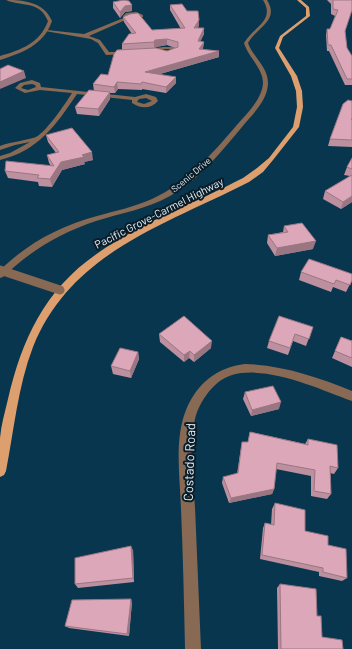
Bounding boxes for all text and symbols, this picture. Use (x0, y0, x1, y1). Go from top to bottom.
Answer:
street label: Scenic Drive (169, 155, 213, 194)
street label: Pacific Grove-Carmel Highway (92, 174, 225, 251)
street label: Costado Road (180, 423, 198, 501)

